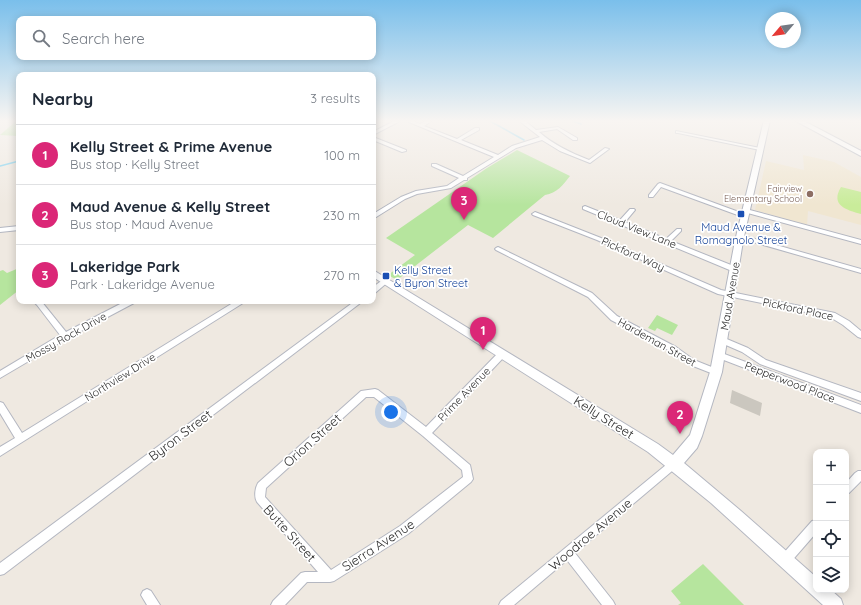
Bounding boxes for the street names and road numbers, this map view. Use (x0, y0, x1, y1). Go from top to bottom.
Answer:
street label: Cloud View Lane (595, 207, 679, 251)
street label: Pickford Way (599, 234, 667, 274)
street label: Maud Avenue (717, 261, 743, 331)
street label: Pickford Place (761, 295, 835, 323)
street label: Mossy Rock Drive (23, 309, 109, 365)
street label: Hardeman Street (615, 315, 699, 369)
street label: Northview Drive (82, 350, 158, 404)
street label: Pepperwood Place (743, 358, 837, 406)
street label: Prime Avenue (435, 364, 493, 424)
street label: Kelly Street (571, 392, 637, 442)
street label: Byron Street (145, 406, 215, 464)
street label: Orion Street (280, 410, 344, 470)
street label: Woodroe Avenue (545, 494, 635, 574)
street label: Butte Street (260, 501, 320, 565)
street label: Sierra Avenue (339, 516, 417, 574)

